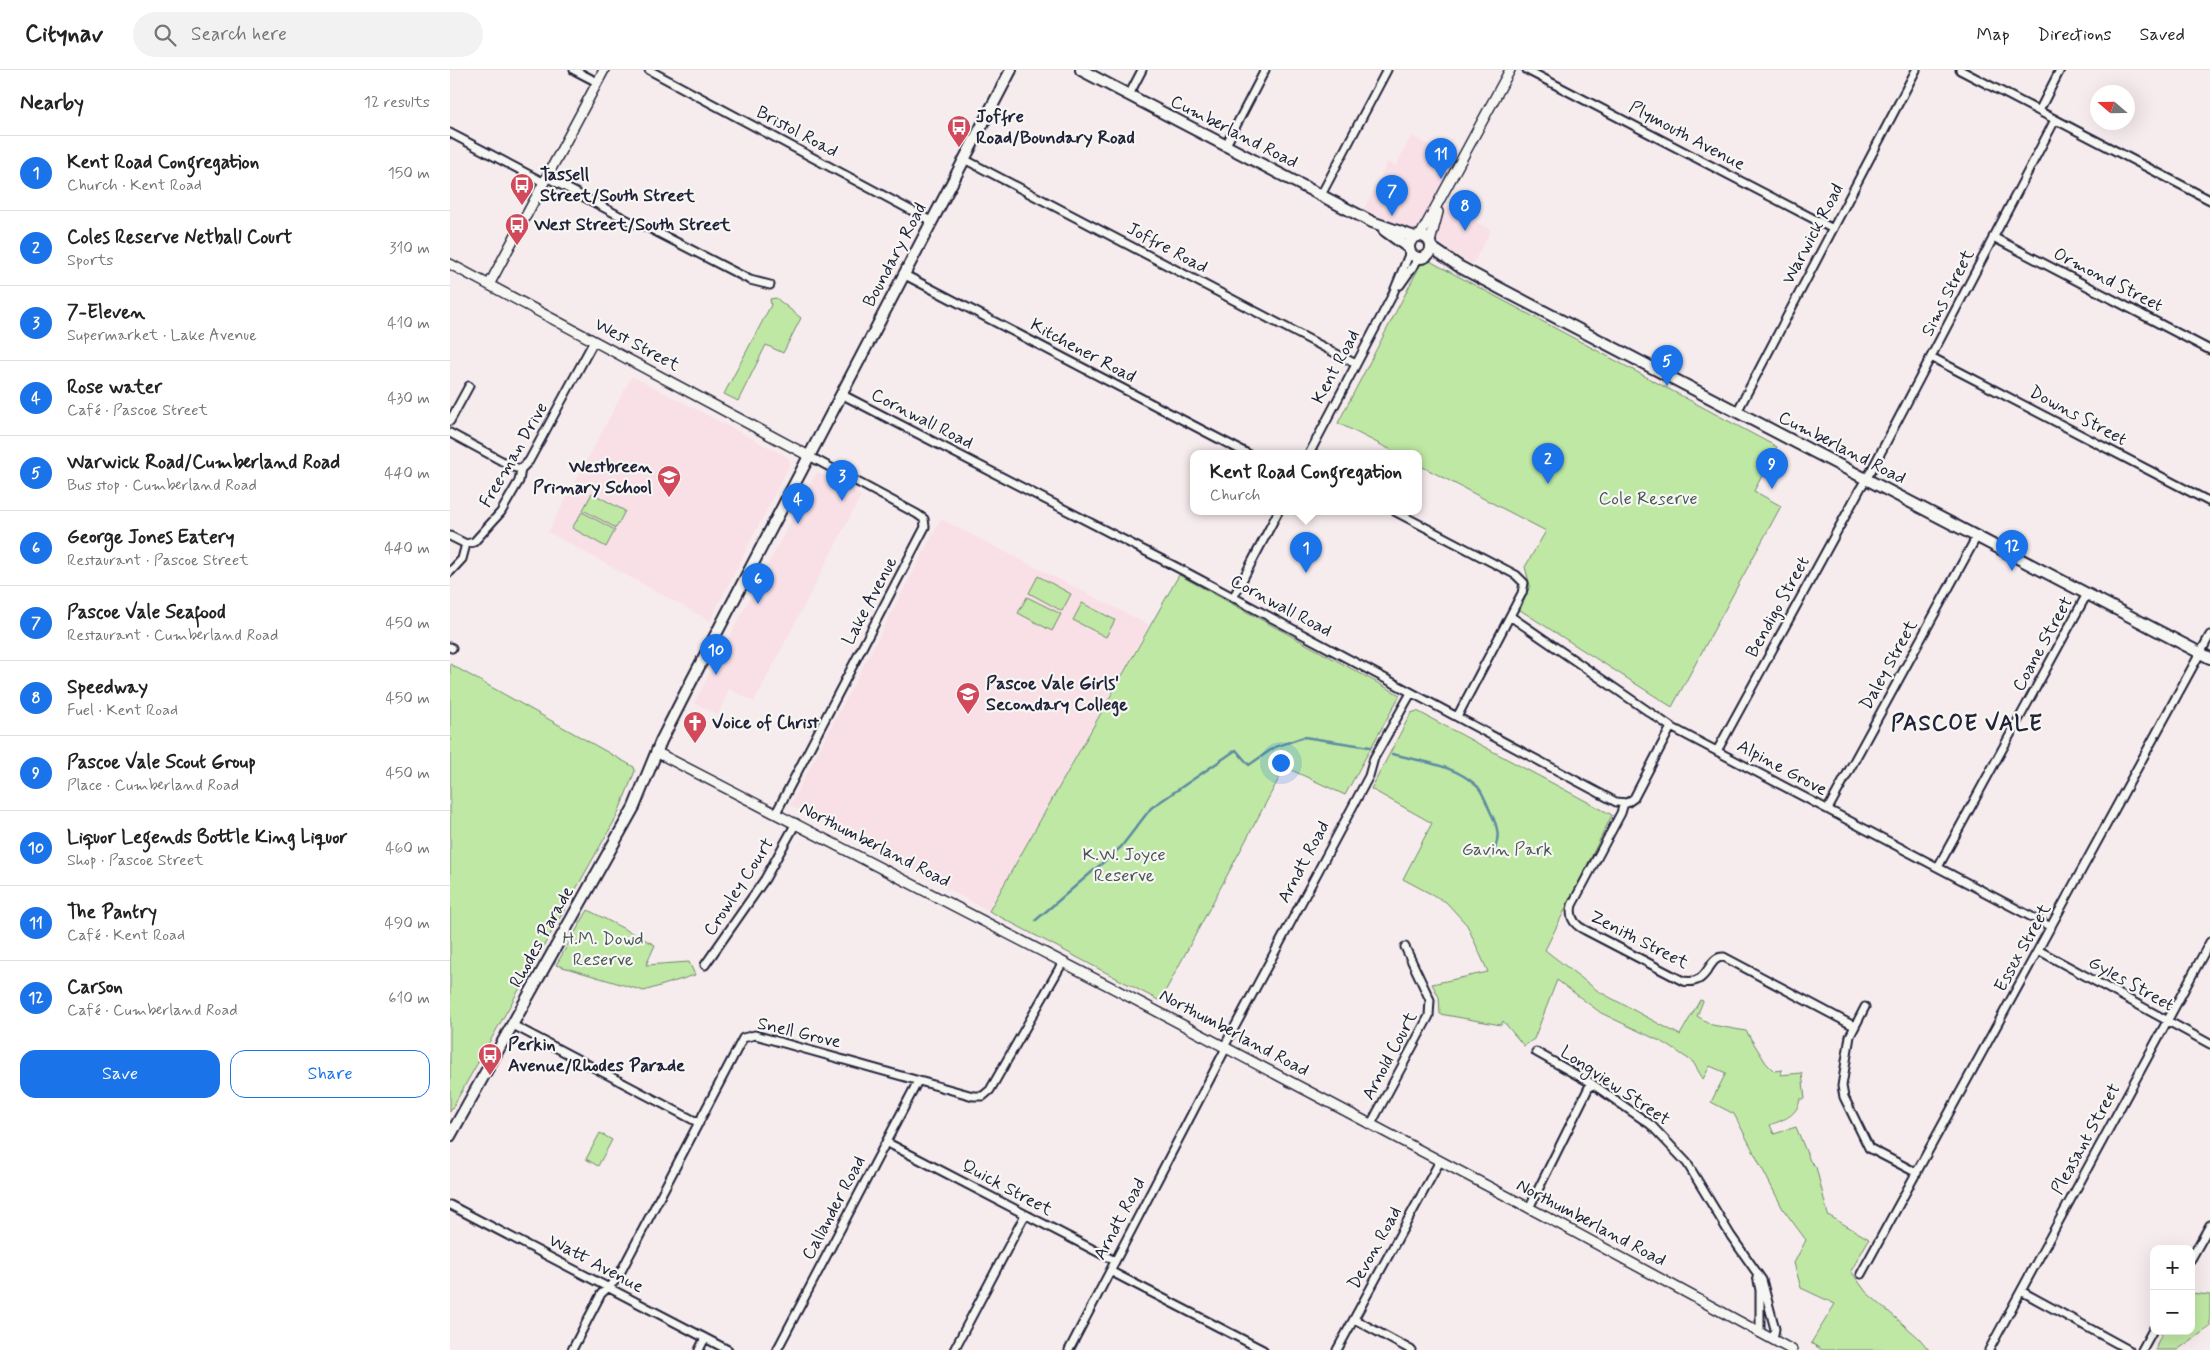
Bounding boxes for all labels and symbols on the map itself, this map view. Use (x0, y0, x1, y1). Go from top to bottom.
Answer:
north arrow (2090, 85, 2135, 130)
street label: Cumberland Road (1166, 90, 1302, 174)
street label: Plymouth Avenue (1625, 95, 1749, 177)
street label: Bristol Road (752, 100, 842, 164)
place label: Joffre Road/Boundary Road (976, 105, 1135, 150)
bus stop icon: Joffre Road/Boundary Road (946, 114, 972, 148)
pin: 11 (1425, 138, 1457, 179)
place label: Tassell Street/South Street (540, 163, 695, 208)
bus stop icon: Tassell Street/South Street (509, 172, 535, 206)
pin: 7 (1376, 175, 1408, 216)
street label: Warwick Road (1776, 179, 1850, 289)
pin: 8 (1449, 190, 1481, 231)
street label: Boundary Road (857, 199, 933, 311)
bus stop icon: West Street/South Street (504, 212, 530, 246)
place label: West Street/South Street (533, 213, 731, 237)
street label: Joffre Road (1122, 217, 1212, 279)
street label: Ormond Street (2049, 242, 2167, 318)
street label: Sims Street (1916, 245, 1980, 341)
street label: West Street (590, 313, 684, 378)
street label: Kitchener Road (1026, 313, 1140, 389)
street label: Kent Road (1306, 326, 1366, 408)
pin: 5 (1651, 345, 1683, 386)
street label: Downs Street (2025, 380, 2131, 452)
street label: Cornwall Road (867, 383, 977, 455)
street label: Freeman Drive (474, 398, 554, 512)
street label: Cumberland Road (1774, 406, 1910, 490)
pin: 2 (1532, 443, 1564, 484)
pin: 9 (1756, 448, 1788, 489)
place label: Westbreen Primary School (533, 455, 653, 500)
pin: 3 (826, 460, 858, 501)
school or university icon: Westbreen Primary School (656, 464, 682, 498)
pin: 4 (782, 483, 814, 524)
park label: Cole Reserve (1598, 487, 1698, 511)
pin: 12 (1996, 530, 2028, 571)
pin: 1 (1290, 532, 1322, 573)
street label: Bendigo Street (1740, 552, 1816, 662)
street label: Lake Avenue (837, 553, 903, 649)
pin: 6 (742, 563, 774, 604)
street label: Cornwall Road (1226, 569, 1336, 643)
street label: Coane Street (2007, 592, 2079, 696)
street label: Daley Street (1854, 615, 1924, 714)
pin: 10 (700, 634, 732, 675)
place label: Pascoe Vale Girls' Secondary College (986, 672, 1128, 717)
school or university icon: Pascoe Vale Girls' Secondary College (955, 681, 981, 715)
church icon: Voice of Christ (682, 710, 708, 744)
district label: PASCOE VALE (1891, 710, 2043, 738)
place label: Voice of Christ (712, 711, 819, 735)
street label: Alpine Grove (1733, 734, 1831, 802)
your location (1268, 750, 1294, 776)
street label: Northumberland Road (796, 797, 954, 893)
street label: Arndt Road (1272, 817, 1336, 907)
street label: Crowley Court (698, 833, 780, 941)
park label: Gavin Park (1462, 838, 1552, 862)
park label: K.W. Joyce Reserve (1083, 843, 1166, 888)
street label: Rhodes Parade (504, 882, 580, 992)
street label: Essex Street (1989, 899, 2057, 996)
street label: Zenith Street (1586, 905, 1693, 975)
park label: H.M. Dowd Reserve (562, 927, 644, 972)
street label: Gyles Street (2084, 951, 2178, 1018)
street label: Northumberland Road (1155, 983, 1313, 1083)
street label: Arnold Court (1357, 1007, 1423, 1104)
street label: Snell Grove (755, 1012, 843, 1054)
place label: Perkin Avenue/Rhodes Parade (508, 1033, 685, 1078)
street label: Longview Street (1555, 1040, 1675, 1132)
bus stop icon: Perkin Avenue/Rhodes Parade (477, 1042, 503, 1076)
street label: Pleasant Street (2046, 1079, 2126, 1199)
street label: Callander Road (796, 1152, 872, 1264)
street label: Quick Street (957, 1154, 1057, 1222)
street label: Northumberland Road (1512, 1173, 1670, 1273)
street label: Arndt Road (1088, 1174, 1152, 1264)
street label: Devon Road (1342, 1202, 1408, 1294)
street label: Watt Avenue (544, 1229, 648, 1299)

